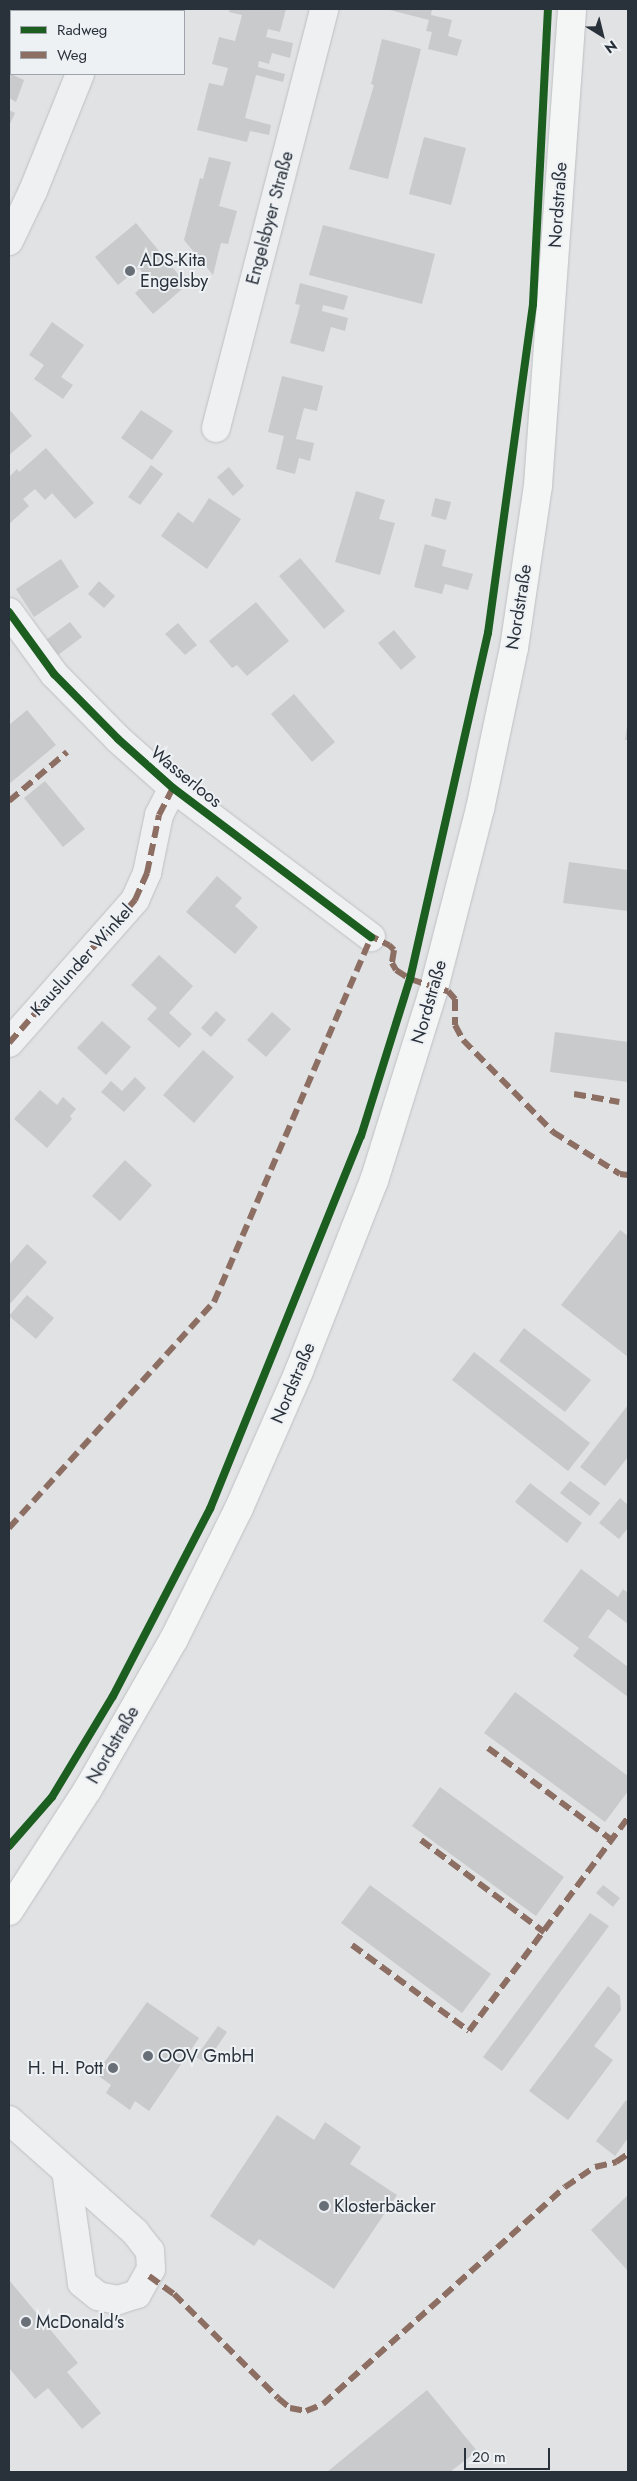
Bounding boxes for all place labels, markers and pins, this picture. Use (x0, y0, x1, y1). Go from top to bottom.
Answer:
place label: ADS-Kita Engelsby (140, 250, 208, 292)
marker: ADS-Kita Engelsby (124, 265, 136, 277)
place label: OOV GmbH (158, 2045, 254, 2067)
marker: OOV GmbH (142, 2050, 154, 2062)
place label: H. H. Pott (28, 2057, 103, 2079)
marker: H. H. Pott (107, 2062, 119, 2074)
place label: Klosterbäcker (334, 2195, 436, 2217)
marker: Klosterbäcker (318, 2200, 330, 2212)
place label: McDonald's (36, 2311, 124, 2333)
marker: McDonald's (20, 2316, 32, 2328)

